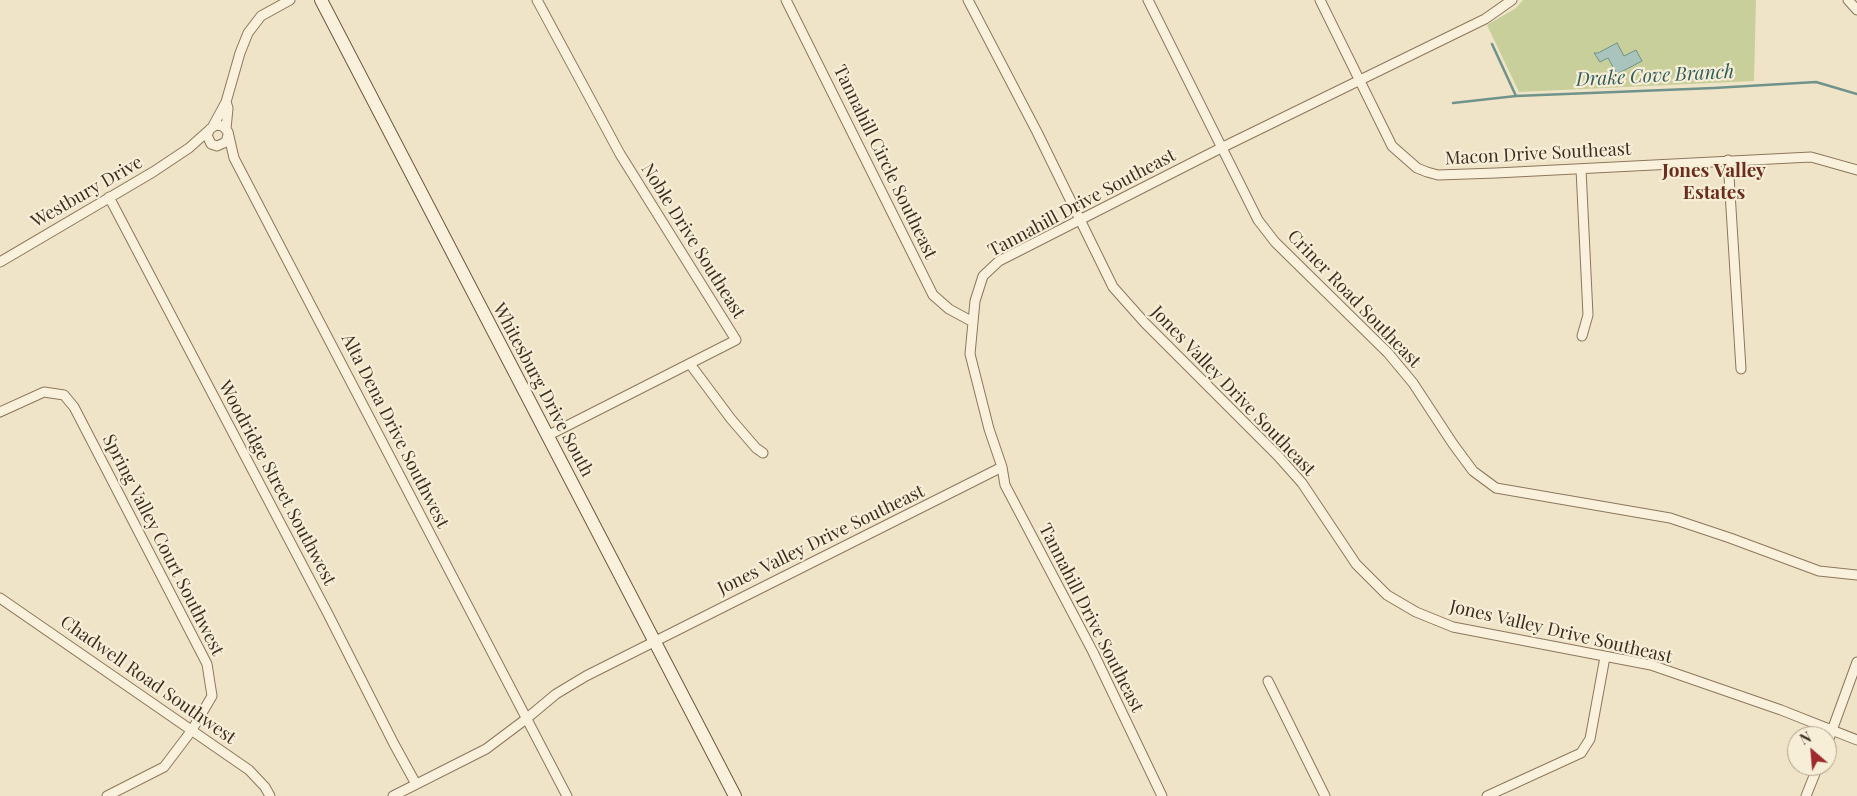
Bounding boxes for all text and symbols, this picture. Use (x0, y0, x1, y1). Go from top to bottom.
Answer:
water label: Drake Cove Branch (1575, 60, 1735, 92)
street label: Tannahill Circle Southeast (829, 62, 941, 262)
street label: Macon Drive Southeast (1444, 138, 1632, 170)
street label: Tannahill Drive Southeast (985, 144, 1179, 262)
street label: Westbury Drive (28, 151, 146, 233)
street label: Noble Drive Southeast (636, 159, 750, 323)
district label: Jones Valley Estates (1662, 160, 1766, 204)
street label: Criner Road Southeast (1283, 226, 1425, 372)
street label: Whitesburg Drive South (488, 299, 598, 481)
street label: Jones Valley Drive Southeast (1146, 302, 1320, 480)
street label: Alta Dena Drive Southwest (337, 330, 453, 532)
street label: Woodridge Street Southwest (214, 377, 340, 589)
street label: Spring Valley Court Southwest (98, 431, 228, 659)
street label: Jones Valley Drive Southeast (714, 480, 928, 600)
street label: Tannahill Drive Southeast (1034, 520, 1148, 716)
street label: Jones Valley Drive Southeast (1448, 596, 1674, 668)
street label: Chadwell Road Southwest (56, 611, 240, 749)
north arrow (1787, 726, 1837, 776)
text: N (1797, 727, 1814, 749)

